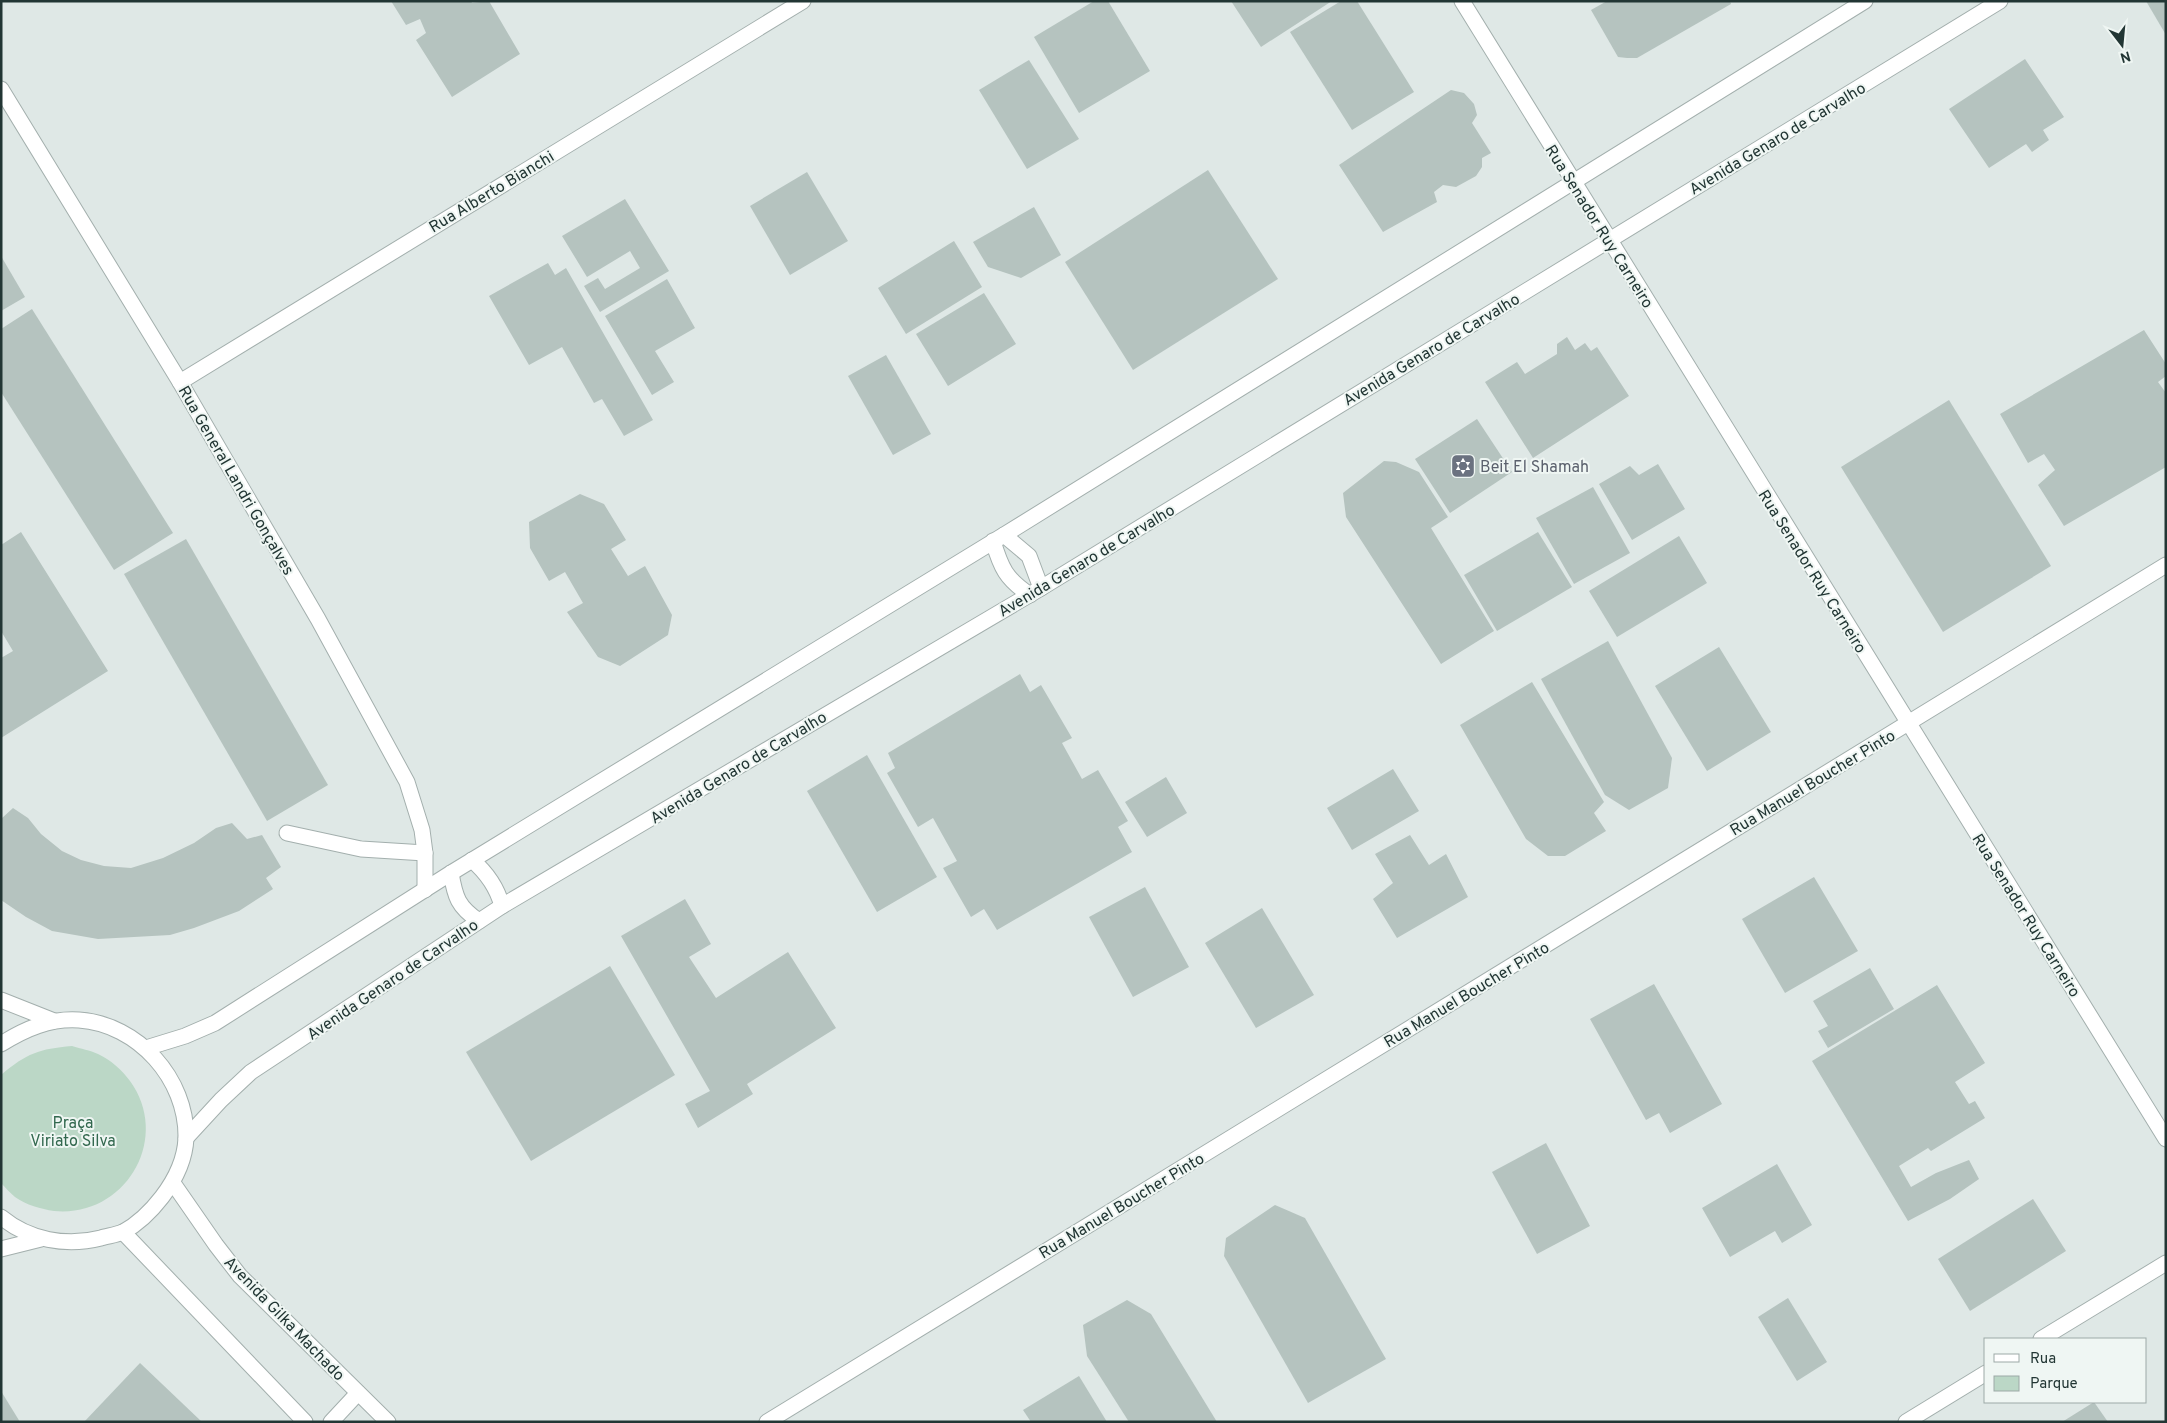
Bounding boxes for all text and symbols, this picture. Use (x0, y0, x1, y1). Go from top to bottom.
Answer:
north arrow (2097, 20, 2147, 70)
text: N (2118, 46, 2132, 66)
street label: Avenida Genaro de Carvalho (1686, 79, 1870, 200)
street label: Rua Senador Ruy Carneiro (1540, 142, 1657, 313)
street label: Rua Alberto Bianchi (426, 147, 558, 238)
street label: Avenida Genaro de Carvalho (1340, 290, 1524, 411)
street label: Rua General Landri Gonçalves (173, 383, 298, 579)
synagogue icon: Beit El Shamah (1450, 453, 1476, 479)
place label: Beit El Shamah (1480, 458, 1589, 478)
street label: Rua Senador Ruy Carneiro (1753, 487, 1870, 658)
street label: Avenida Genaro de Carvalho (995, 501, 1179, 622)
street label: Avenida Genaro de Carvalho (647, 708, 831, 829)
street label: Rua Manuel Boucher Pinto (1727, 726, 1899, 841)
street label: Rua Senador Ruy Carneiro (1967, 831, 2084, 1002)
street label: Avenida Genaro de Carvalho (304, 916, 483, 1046)
street label: Rua Manuel Boucher Pinto (1381, 938, 1553, 1053)
park label: Praça Viriato Silva (30, 1114, 116, 1152)
street label: Rua Manuel Boucher Pinto (1036, 1149, 1208, 1264)
street label: Avenida Gilka Machado (219, 1253, 348, 1386)
legend (1984, 1338, 2147, 1403)
text: Rua (2030, 1350, 2056, 1369)
text: Parque (2030, 1375, 2078, 1394)

